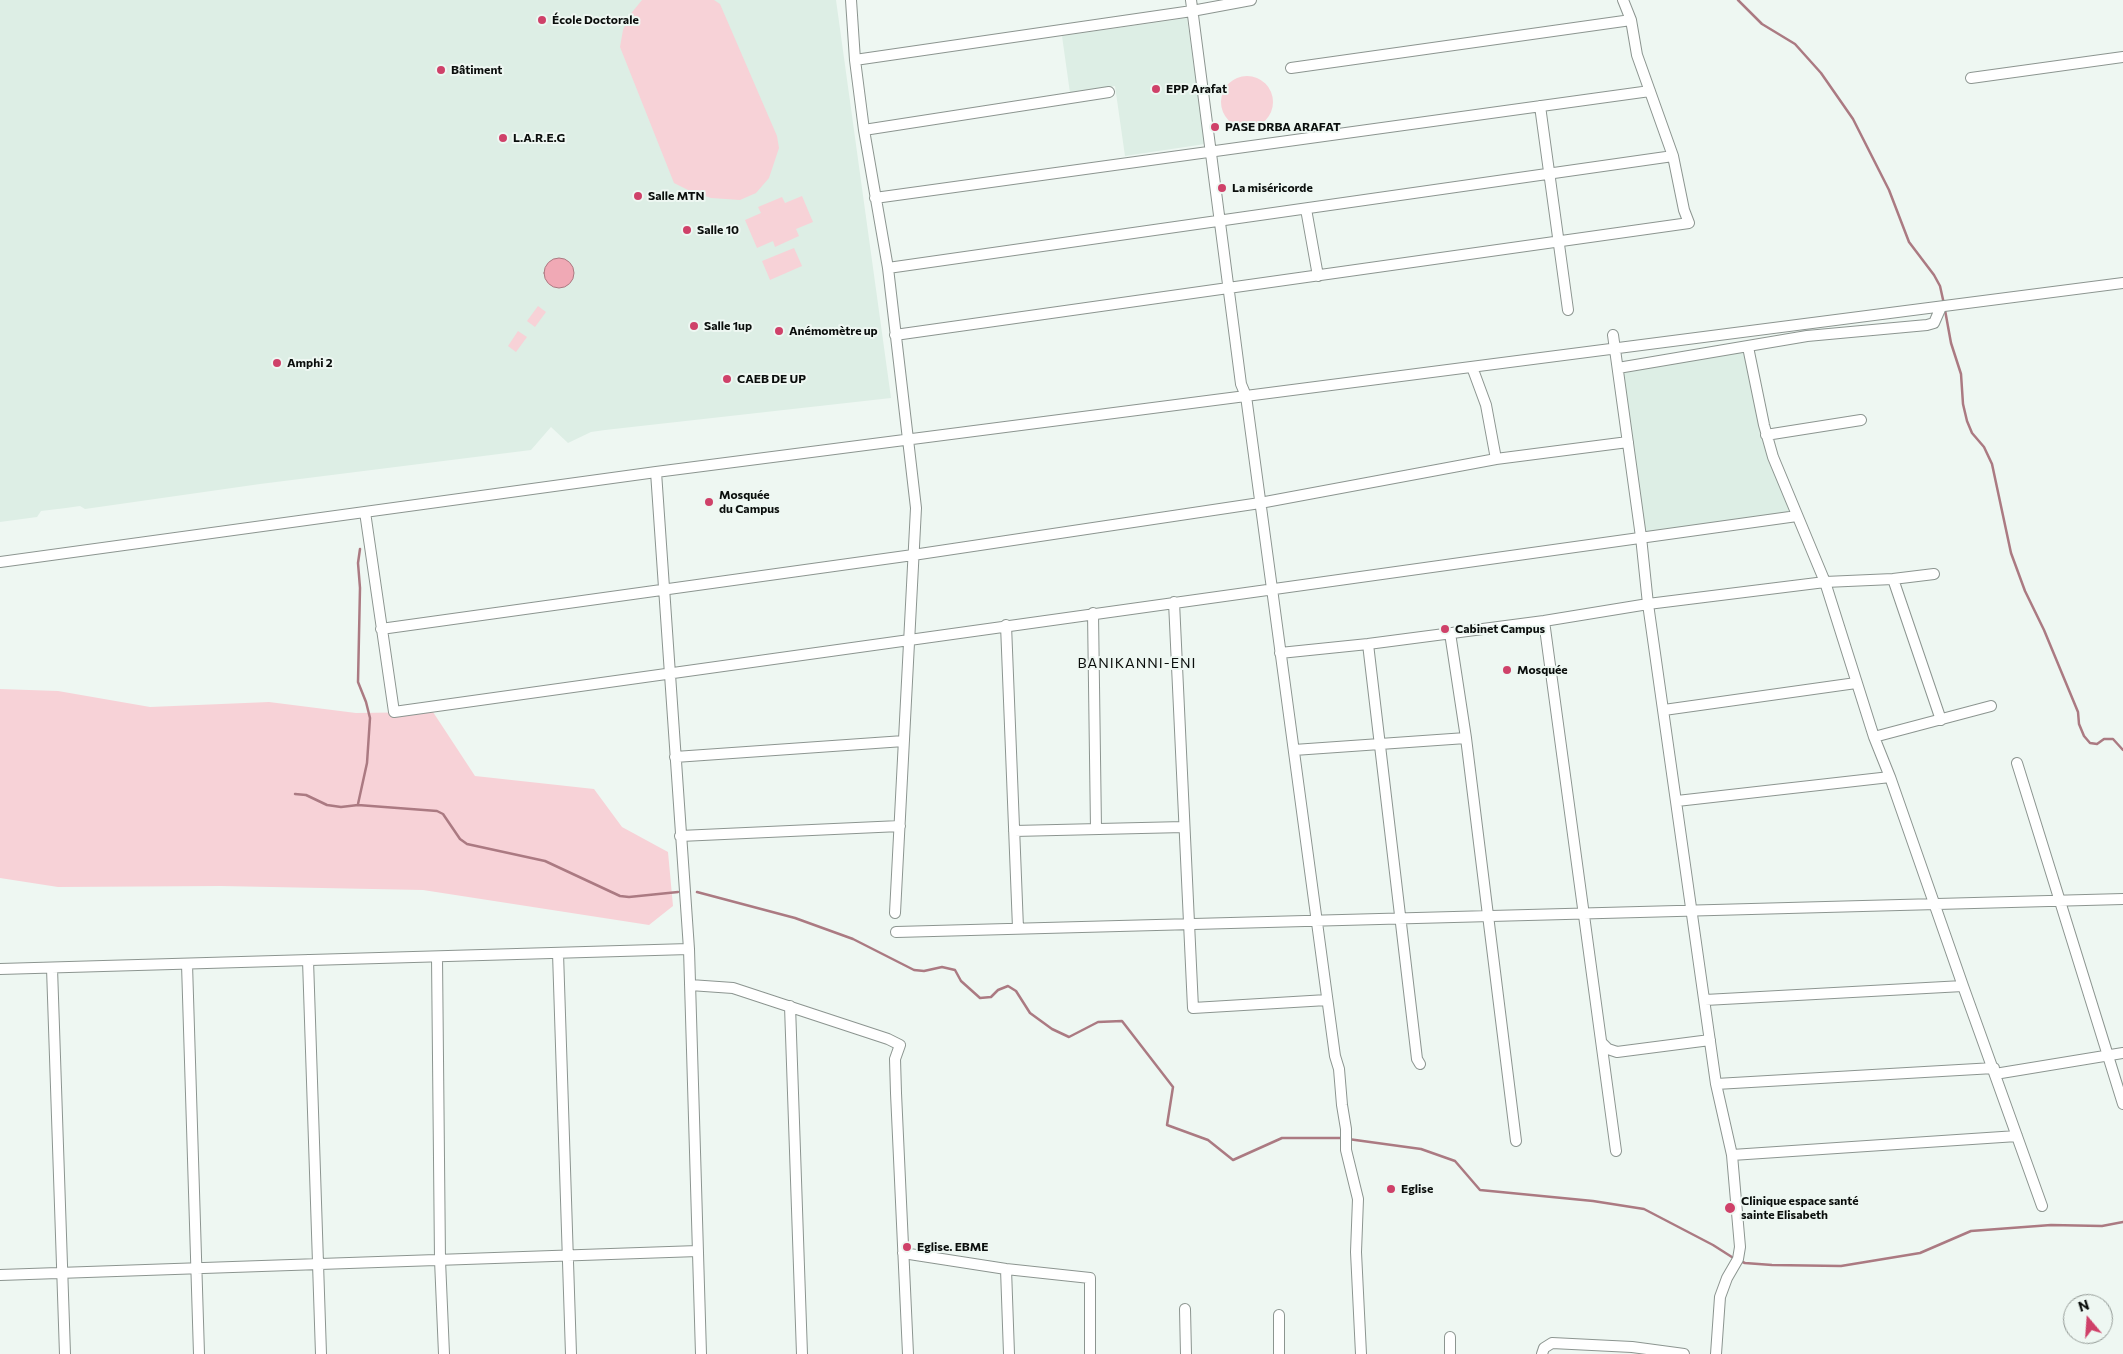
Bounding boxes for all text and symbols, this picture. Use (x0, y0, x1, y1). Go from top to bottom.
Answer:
place label: École Doctorale (552, 13, 639, 27)
marker: École Doctorale (536, 14, 548, 26)
place label: Bâtiment (451, 63, 502, 77)
marker: Bâtiment (435, 64, 447, 76)
place label: EPP Arafat (1166, 82, 1227, 96)
marker: EPP Arafat (1150, 83, 1162, 95)
place label: PASE DRBA ARAFAT (1225, 120, 1341, 134)
marker: PASE DRBA ARAFAT (1209, 121, 1221, 133)
place label: L.A.R.E.G (513, 131, 565, 145)
marker: L.A.R.E.G (497, 132, 509, 144)
place label: La miséricorde (1232, 181, 1313, 195)
marker: La miséricorde (1216, 182, 1228, 194)
place label: Salle MTN (648, 189, 704, 203)
marker: Salle MTN (632, 190, 644, 202)
place label: Salle 10 (697, 223, 739, 237)
marker: Salle 10 (681, 224, 693, 236)
place label: Salle 1up (704, 319, 752, 333)
marker: Salle 1up (688, 320, 700, 332)
place label: Anémomètre up (789, 324, 878, 338)
marker: Anémomètre up (773, 325, 785, 337)
place label: Amphi 2 (287, 356, 333, 370)
marker: Amphi 2 (271, 357, 283, 369)
place label: CAEB DE UP (737, 372, 806, 386)
marker: CAEB DE UP (721, 373, 733, 385)
place label: Mosquée du Campus (719, 488, 780, 516)
marker: Mosquée du Campus (703, 496, 715, 508)
place label: Cabinet Campus (1455, 622, 1545, 636)
marker: Cabinet Campus (1439, 623, 1451, 635)
district label: BANIKANNI-ENI (1076, 655, 1198, 671)
place label: Mosquée (1517, 663, 1568, 677)
marker: Mosquée (1501, 664, 1513, 676)
place label: Eglise (1401, 1182, 1433, 1196)
marker: Eglise (1385, 1183, 1397, 1195)
place label: Clinique espace santé sainte Elisabeth (1741, 1194, 1859, 1222)
marker: Clinique espace santé sainte Elisabeth (1723, 1201, 1737, 1215)
place label: Eglise. EBME (917, 1240, 989, 1254)
marker: Eglise. EBME (901, 1241, 913, 1253)
north arrow (2063, 1294, 2113, 1344)
text: N (2076, 1296, 2091, 1315)

